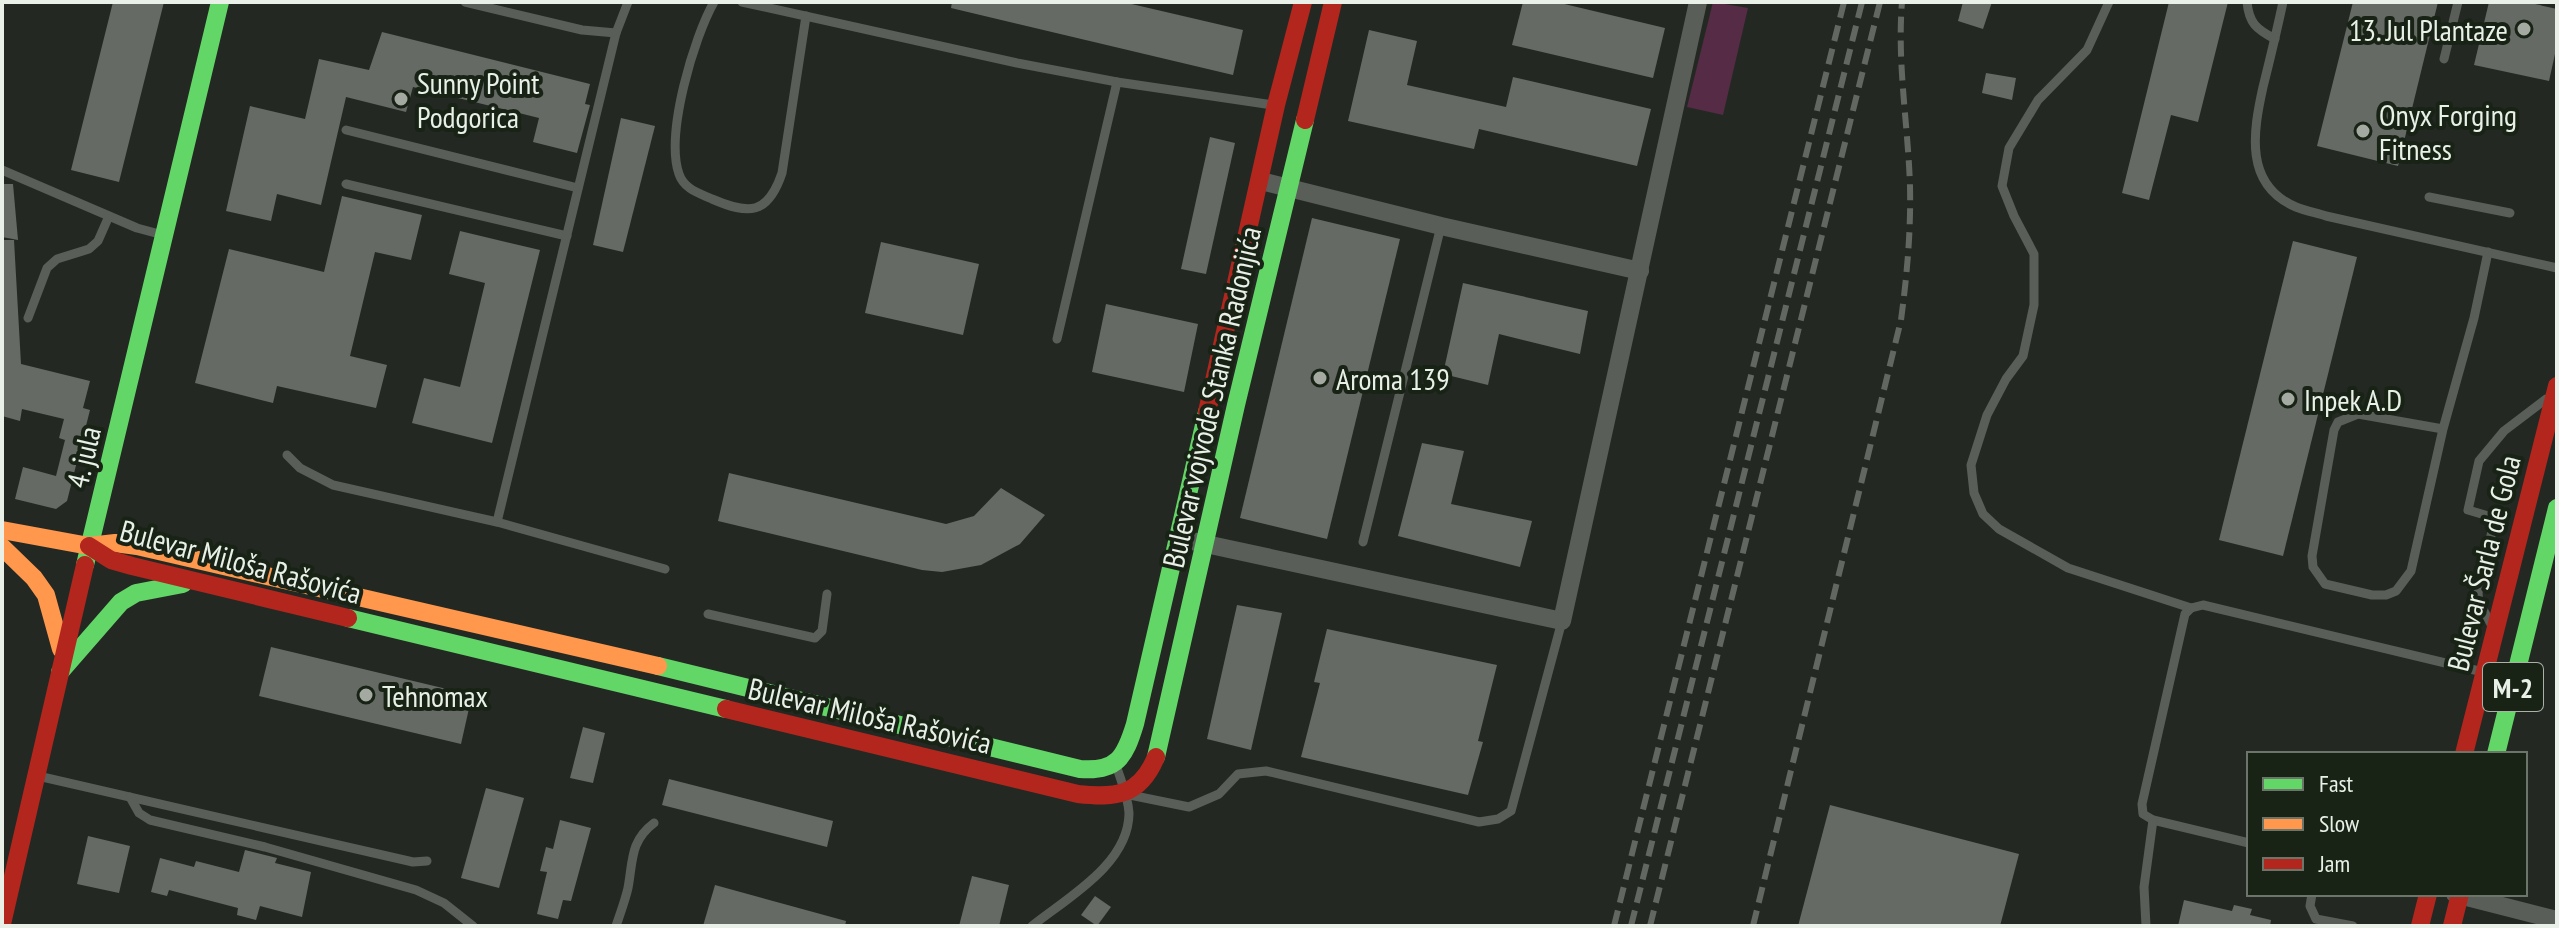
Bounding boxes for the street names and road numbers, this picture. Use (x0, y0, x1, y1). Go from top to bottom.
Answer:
street label: Bulevar vojvode Stanka Radonjića (1153, 223, 1269, 571)
street label: 4. jula (57, 423, 109, 491)
street label: Bulevar Šarla de Gola (2437, 451, 2529, 675)
street label: Bulevar Miloša Rašovića (116, 510, 366, 612)
road number: M-2 (2483, 663, 2543, 711)
street label: Bulevar Miloša Rašovića (745, 668, 995, 762)

